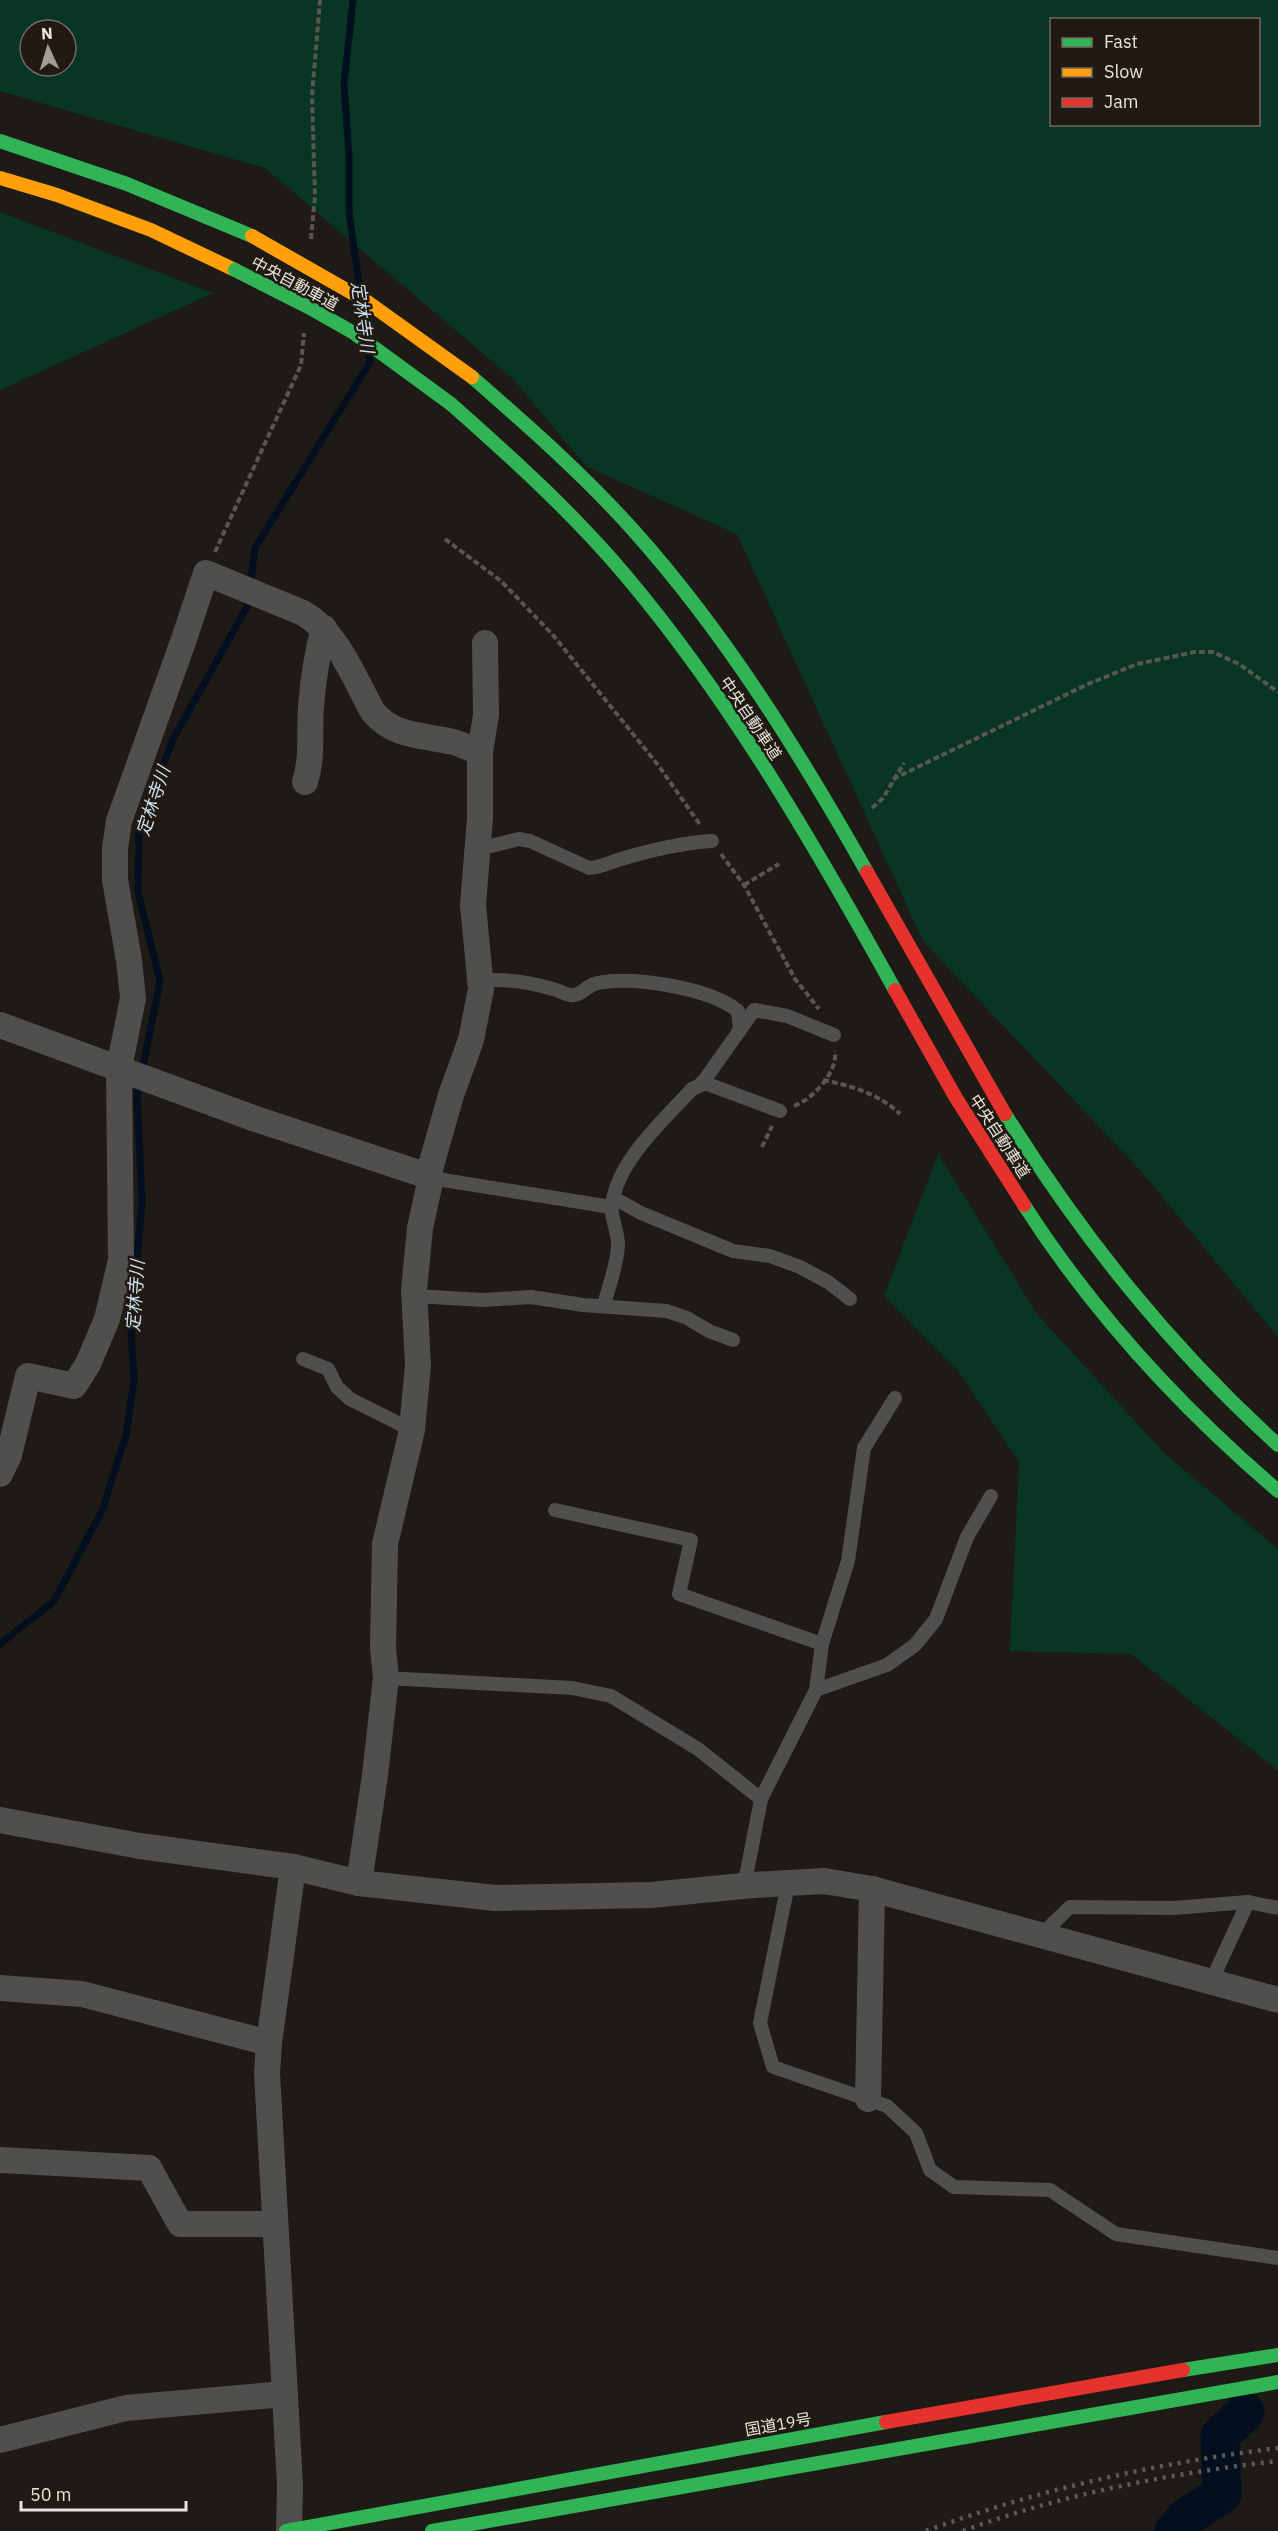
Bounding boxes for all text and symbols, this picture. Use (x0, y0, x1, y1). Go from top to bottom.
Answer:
north arrow (18, 18, 78, 78)
legend (1050, 18, 1260, 126)
text: N (40, 23, 53, 43)
text: Fast (1104, 30, 1138, 53)
text: Slow (1104, 60, 1143, 83)
text: Jam (1104, 90, 1139, 113)
street label: 中央自動車道 (248, 252, 342, 314)
water label: 定林寺川 (347, 280, 380, 356)
street label: 中央自動車道 (716, 673, 786, 763)
water label: 定林寺川 (131, 761, 176, 839)
street label: 中央自動車道 (965, 1090, 1035, 1182)
water label: 定林寺川 (121, 1257, 149, 1333)
street label: 国道19号 (743, 2408, 813, 2440)
scale bar (21, 2474, 186, 2512)
text: 50 m (30, 2483, 72, 2506)

